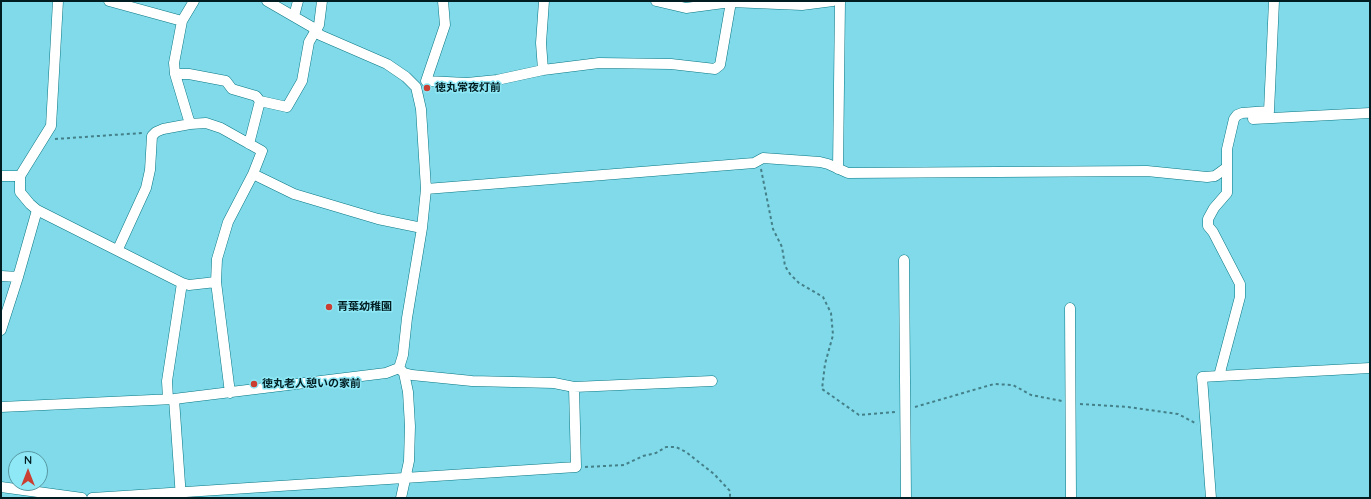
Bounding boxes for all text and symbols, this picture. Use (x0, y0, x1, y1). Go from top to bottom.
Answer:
place label: 徳丸常夜灯前 (435, 81, 501, 95)
marker: 徳丸常夜灯前 (422, 83, 432, 93)
place label: 青葉幼稚園 (337, 300, 392, 314)
marker: 青葉幼稚園 (324, 302, 334, 312)
place label: 徳丸老人憩いの家前 (262, 377, 361, 391)
marker: 徳丸老人憩いの家前 (249, 379, 259, 389)
north arrow (8, 451, 48, 491)
text: N (24, 453, 32, 467)

